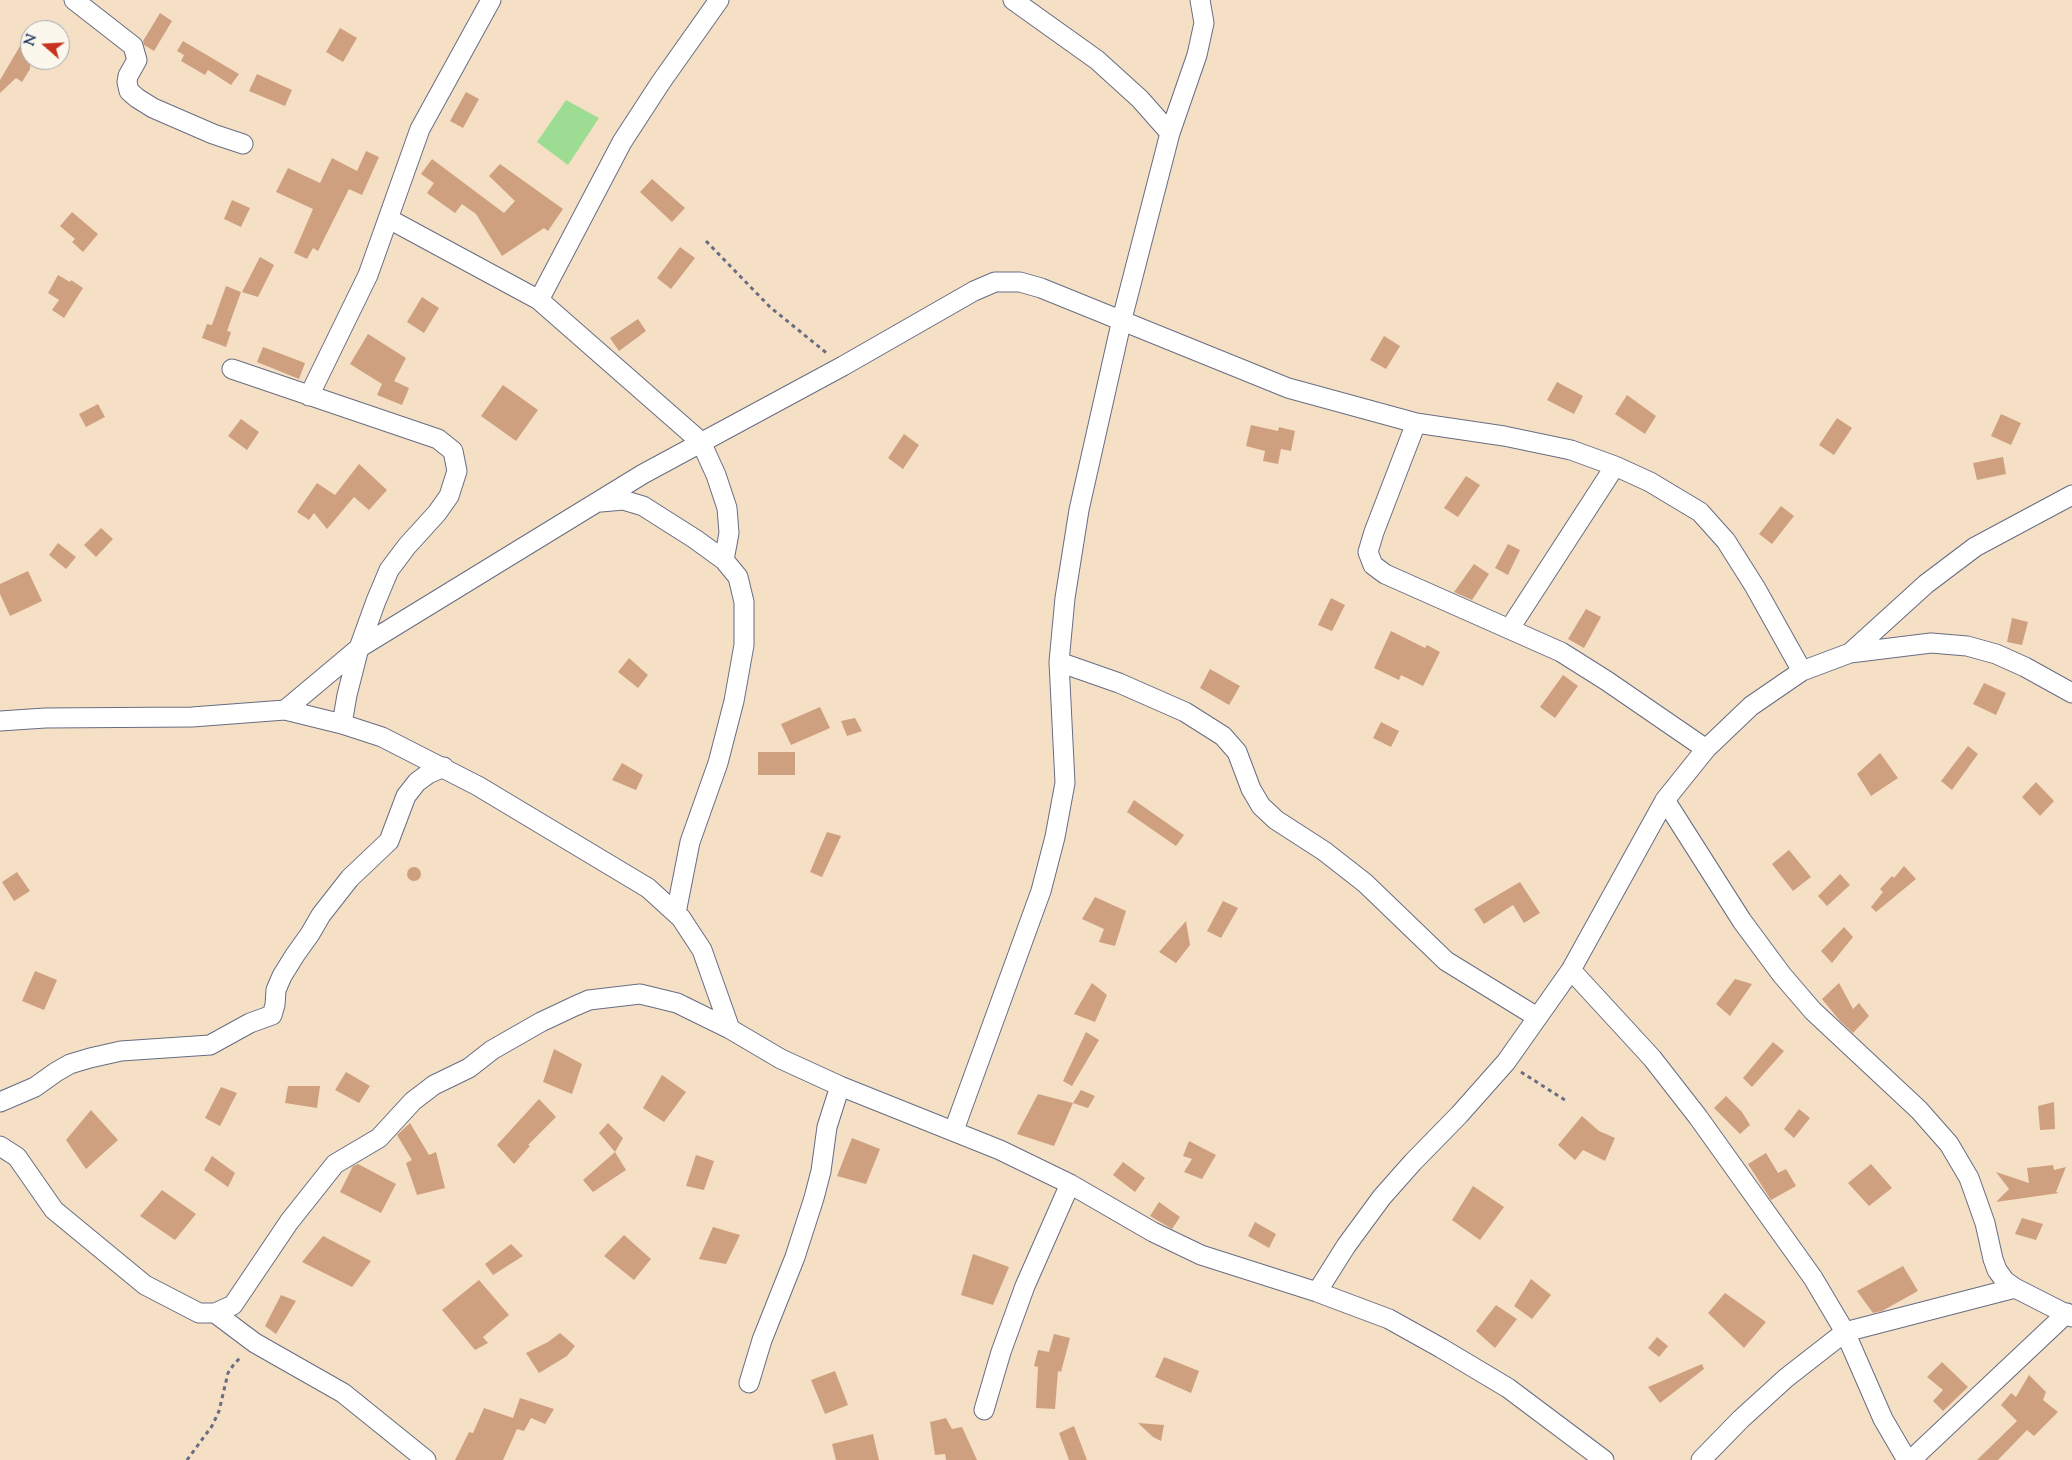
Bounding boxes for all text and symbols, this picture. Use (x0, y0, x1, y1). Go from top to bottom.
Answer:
north arrow (20, 20, 70, 70)
text: N (20, 32, 43, 49)

